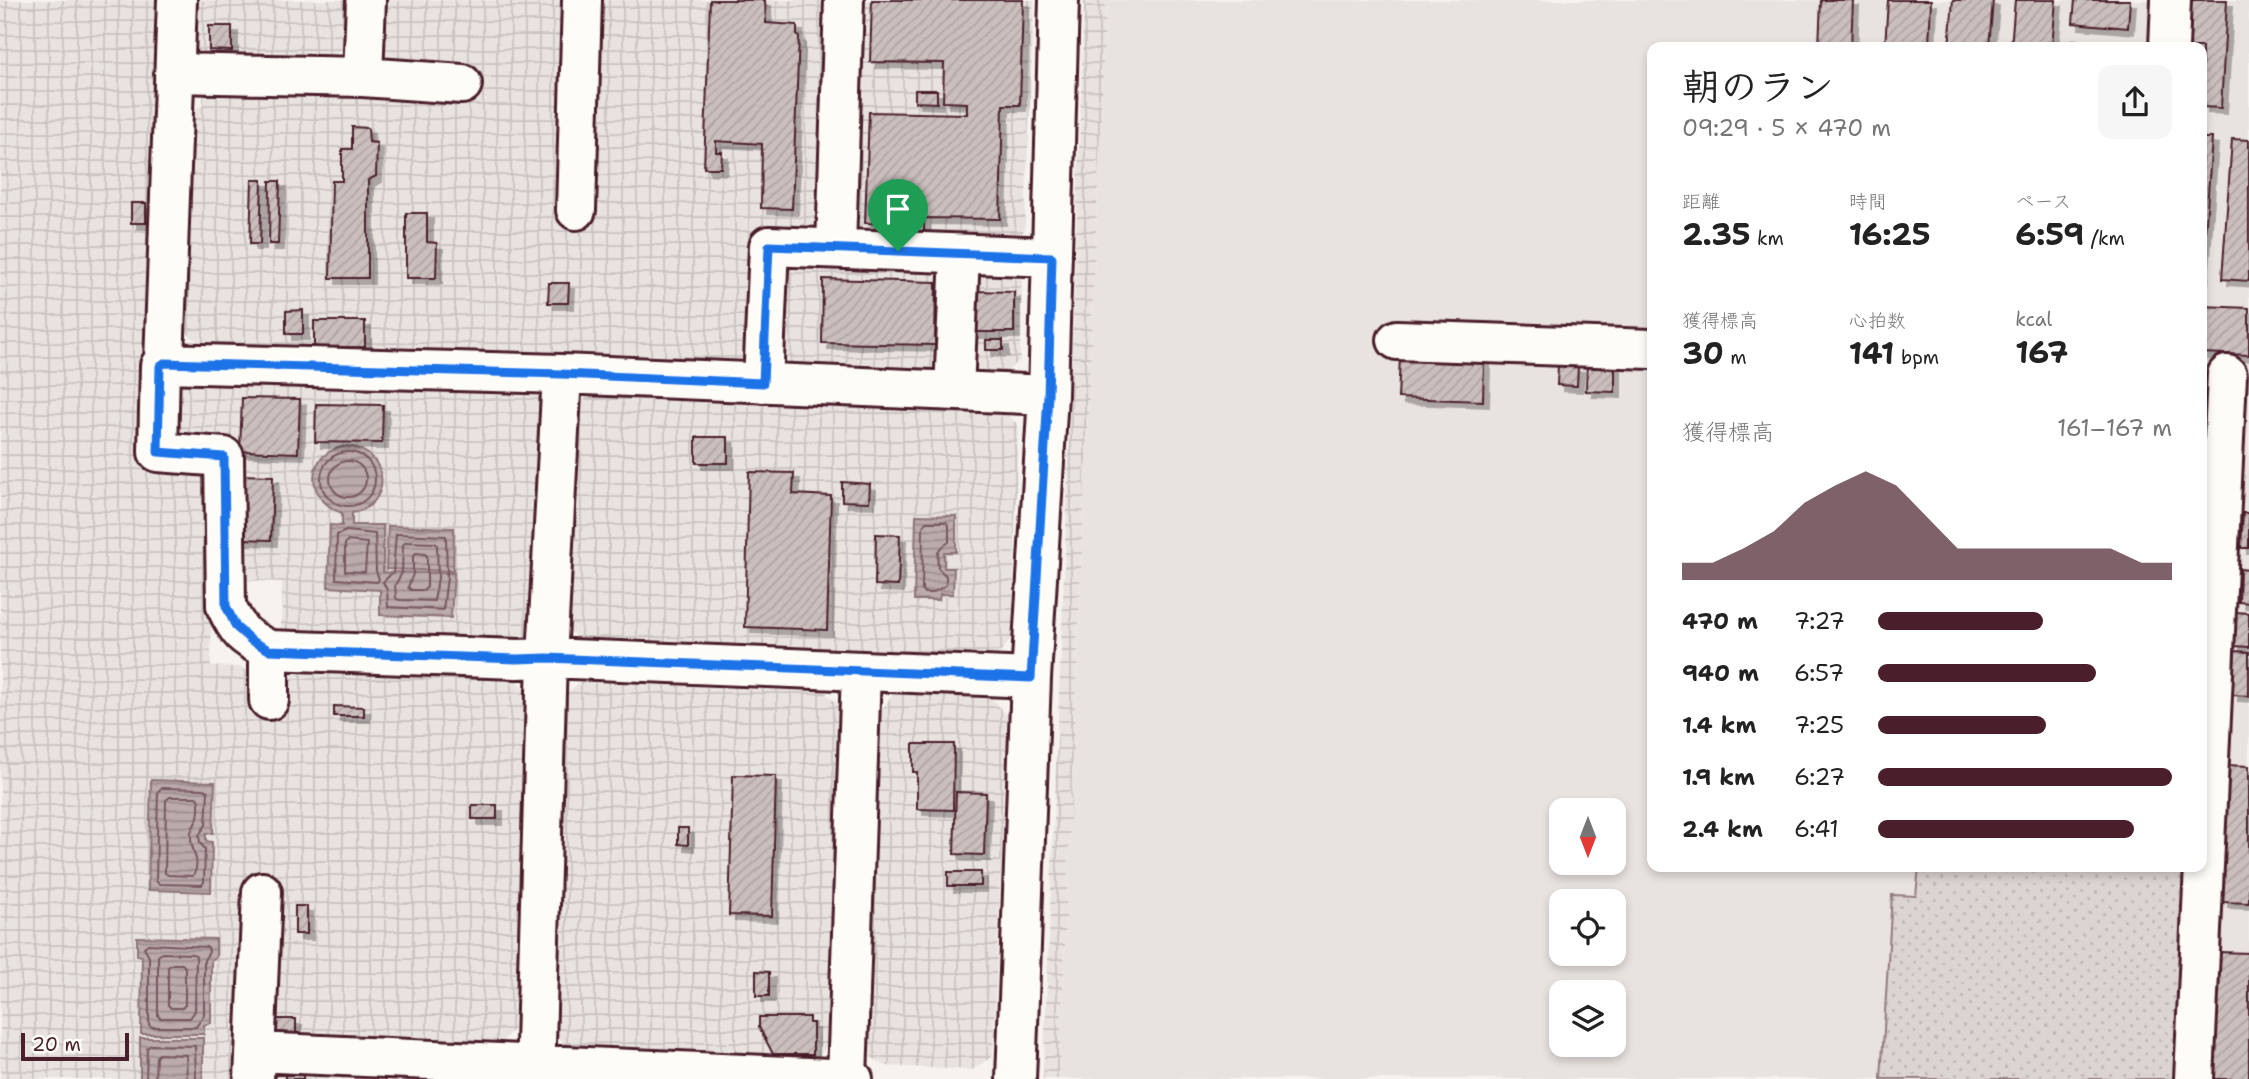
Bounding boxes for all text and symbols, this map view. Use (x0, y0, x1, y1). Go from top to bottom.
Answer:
text: 朝のラン (1682, 61, 1834, 112)
button: share (2098, 65, 2172, 139)
text: 09:29 · 5 × 470 m (1682, 113, 1891, 143)
pin (868, 179, 928, 251)
text: 距離 (1682, 189, 1720, 214)
text: 時間 (1849, 189, 1887, 214)
text: ペース (2015, 189, 2071, 214)
icon: arrive (879, 190, 917, 228)
text: 2.35 (1682, 214, 1750, 255)
text: 16:25 (1849, 214, 1931, 255)
text: 6:59 (2015, 214, 2084, 255)
text: km (1750, 226, 1784, 251)
text: /km (2084, 226, 2125, 251)
text: kcal (2015, 307, 2052, 332)
text: 獲得標高 (1682, 308, 1758, 333)
text: 心拍数 (1849, 308, 1906, 333)
text: 167 (2015, 332, 2068, 373)
text: 30 (1682, 333, 1724, 374)
text: 141 (1849, 333, 1894, 374)
text: m (1724, 345, 1747, 370)
text: bpm (1894, 345, 1939, 370)
text: 161–167 m (2057, 413, 2172, 443)
text: 獲得標高 (1682, 417, 1774, 447)
text: 470 m (1682, 606, 1758, 636)
text: 7:27 (1794, 606, 1845, 636)
text: 940 m (1682, 658, 1759, 688)
text: 6:57 (1794, 658, 1844, 688)
text: 1.4 km (1682, 710, 1756, 740)
text: 7:25 (1794, 710, 1844, 740)
text: 1.9 km (1682, 762, 1755, 792)
text: 6:27 (1794, 762, 1845, 792)
north arrow (1549, 798, 1626, 875)
map controls (1549, 798, 1626, 1057)
text: 2.4 km (1682, 814, 1763, 844)
text: 6:41 (1794, 814, 1839, 844)
button: locate (1549, 889, 1626, 966)
button: layers (1549, 980, 1626, 1057)
scale bar (21, 1030, 130, 1062)
text: 20 m (32, 1032, 81, 1057)

